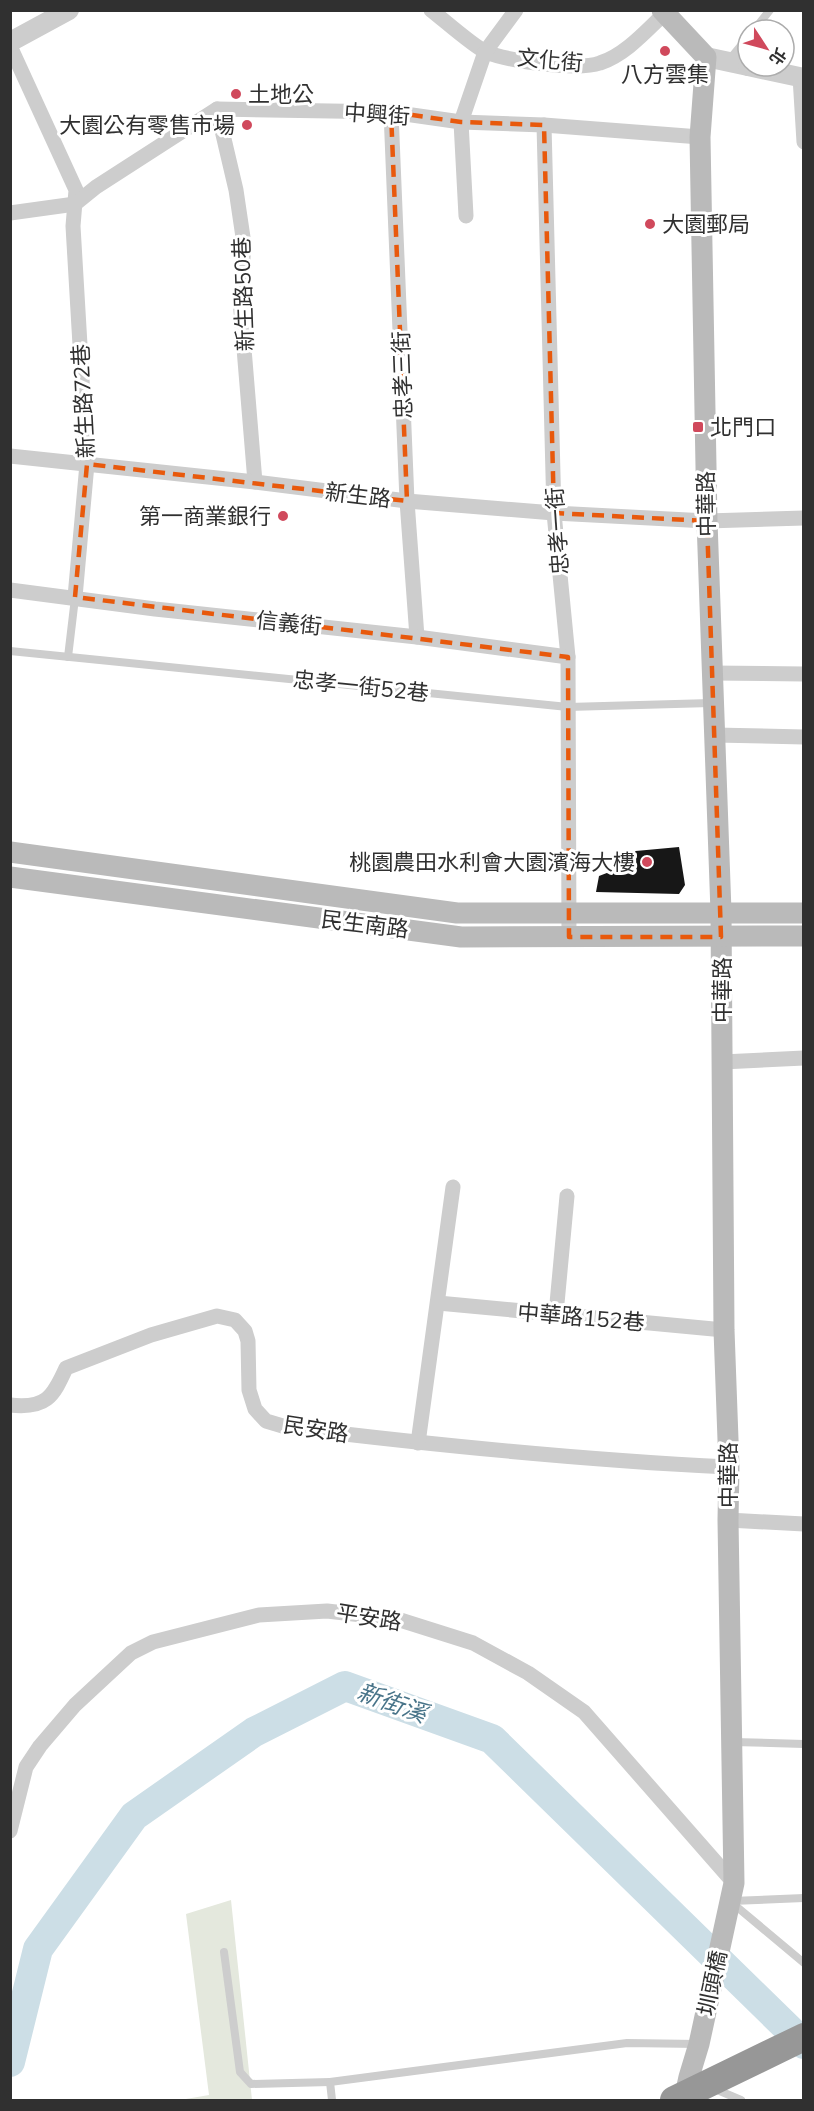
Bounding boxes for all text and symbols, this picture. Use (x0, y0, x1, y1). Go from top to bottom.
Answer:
north arrow (736, 18, 796, 78)
street label: 文化街 (516, 43, 584, 77)
marker: 八方雲集 (658, 44, 672, 58)
text: 北 (765, 44, 791, 69)
place label: 八方雲集 (621, 60, 709, 88)
place label: 土地公 (248, 80, 314, 108)
marker: 土地公 (229, 87, 243, 101)
street label: 中興街 (343, 98, 411, 130)
place label: 大園公有零售市場 (59, 111, 235, 139)
marker: 大園公有零售市場 (240, 118, 254, 132)
place label: 大園郵局 (662, 210, 750, 238)
marker: 大園郵局 (643, 217, 657, 231)
street label: 新生路50巷 (227, 236, 259, 352)
street label: 忠孝三街 (386, 331, 418, 419)
street label: 新生路72巷 (66, 343, 100, 459)
place label: 北門口 (710, 413, 776, 441)
marker: 北門口 (691, 420, 705, 434)
street label: 中華路 (691, 471, 721, 537)
street label: 新生路 (324, 477, 392, 513)
street label: 忠孝一街 (540, 486, 574, 576)
place label: 第一商業銀行 (139, 502, 271, 530)
marker: 第一商業銀行 (276, 509, 290, 523)
street label: 信義街 (255, 606, 323, 640)
street label: 忠孝一街52巷 (292, 665, 430, 707)
place label: 桃園農田水利會大園濱海大樓 (349, 848, 635, 876)
marker: 桃園農田水利會大園濱海大樓 (640, 855, 654, 869)
street label: 民生南路 (320, 905, 410, 943)
street label: 中華路 (708, 957, 736, 1023)
street label: 中華路152巷 (516, 1297, 646, 1337)
street label: 民安路 (281, 1410, 351, 1448)
street label: 中華路 (714, 1442, 742, 1508)
street label: 平安路 (334, 1598, 404, 1636)
water label: 新街溪 (353, 1676, 434, 1729)
street label: 圳頭橋 (691, 1948, 733, 2018)

